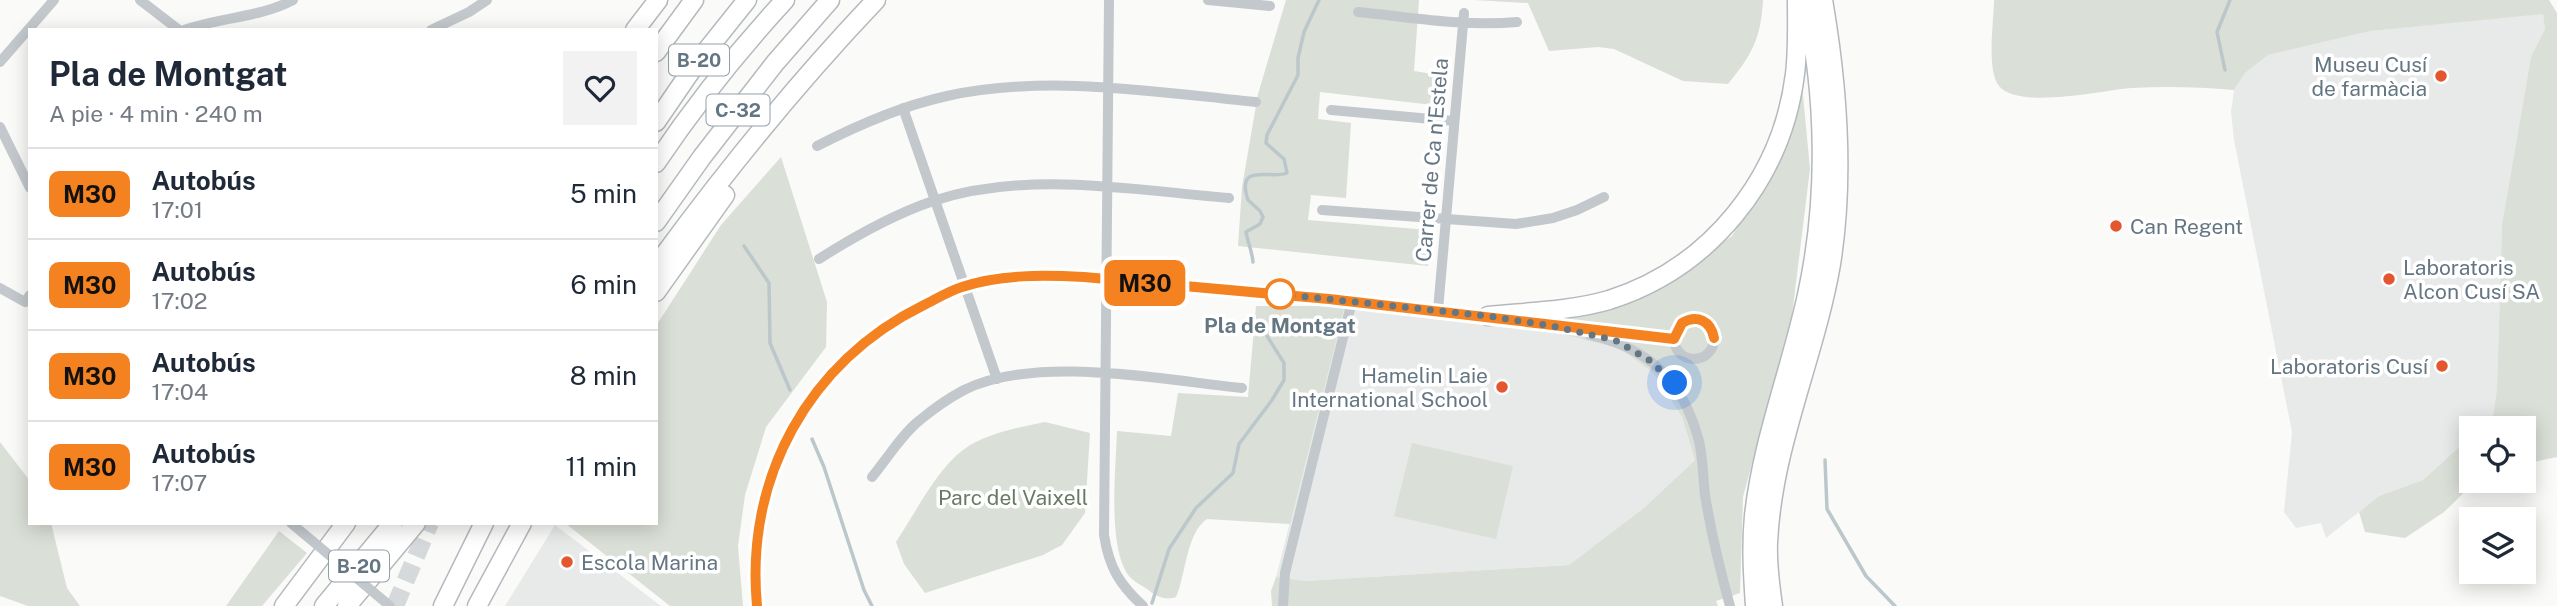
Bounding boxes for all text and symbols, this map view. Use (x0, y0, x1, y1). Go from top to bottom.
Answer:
road number: B-20 (669, 44, 729, 76)
button: heart (563, 51, 637, 125)
place label: Museu Cusí de farmàcia (2312, 52, 2428, 101)
text: Pla de Montgat (49, 55, 287, 93)
street label: Carrer de Ca n'Estela (1411, 57, 1453, 263)
marker: Museu Cusí de farmàcia (2433, 68, 2449, 84)
road number: C-32 (706, 94, 770, 125)
text: A pie · 4 min · 240 m (49, 100, 263, 127)
text: Autobús (151, 165, 256, 196)
text: 5 min (570, 178, 637, 209)
text: M30 (63, 180, 116, 208)
text: 17:01 (151, 196, 203, 223)
place label: Can Regent (2130, 214, 2243, 239)
marker: Can Regent (2108, 218, 2124, 234)
place label: Laboratoris Alcon Cusí SA (2403, 255, 2540, 304)
text: Autobús (151, 256, 256, 287)
line badge: M30 (1105, 260, 1185, 306)
text: 6 min (570, 269, 637, 300)
text: M30 (1118, 269, 1172, 297)
text: M30 (63, 271, 116, 299)
marker: Laboratoris Alcon Cusí SA (2381, 271, 2397, 287)
marker: Pla de Montgat (1265, 279, 1295, 309)
text: 17:02 (151, 287, 208, 314)
place label: Pla de Montgat (1204, 313, 1356, 338)
text: Autobús (151, 347, 256, 378)
place label: Laboratoris Cusí (2270, 354, 2429, 379)
marker: Laboratoris Cusí (2434, 358, 2450, 374)
text: 8 min (570, 360, 637, 391)
text: M30 (63, 362, 116, 390)
place label: Hamelin Laie International School (1291, 363, 1488, 412)
your location (1657, 365, 1692, 400)
text: 17:04 (151, 378, 208, 405)
marker: Hamelin Laie International School (1494, 379, 1510, 395)
map controls (2459, 416, 2536, 584)
button: locate (2459, 416, 2536, 493)
text: Autobús (151, 438, 256, 469)
text: 11 min (565, 451, 637, 482)
text: M30 (63, 453, 116, 481)
text: 17:07 (151, 469, 207, 496)
park label: Parc del Vaixell (938, 485, 1088, 510)
button: layers (2459, 507, 2536, 584)
place label: Escola Marina (581, 550, 718, 575)
road number: B-20 (329, 551, 389, 582)
marker: Escola Marina (559, 554, 575, 570)

